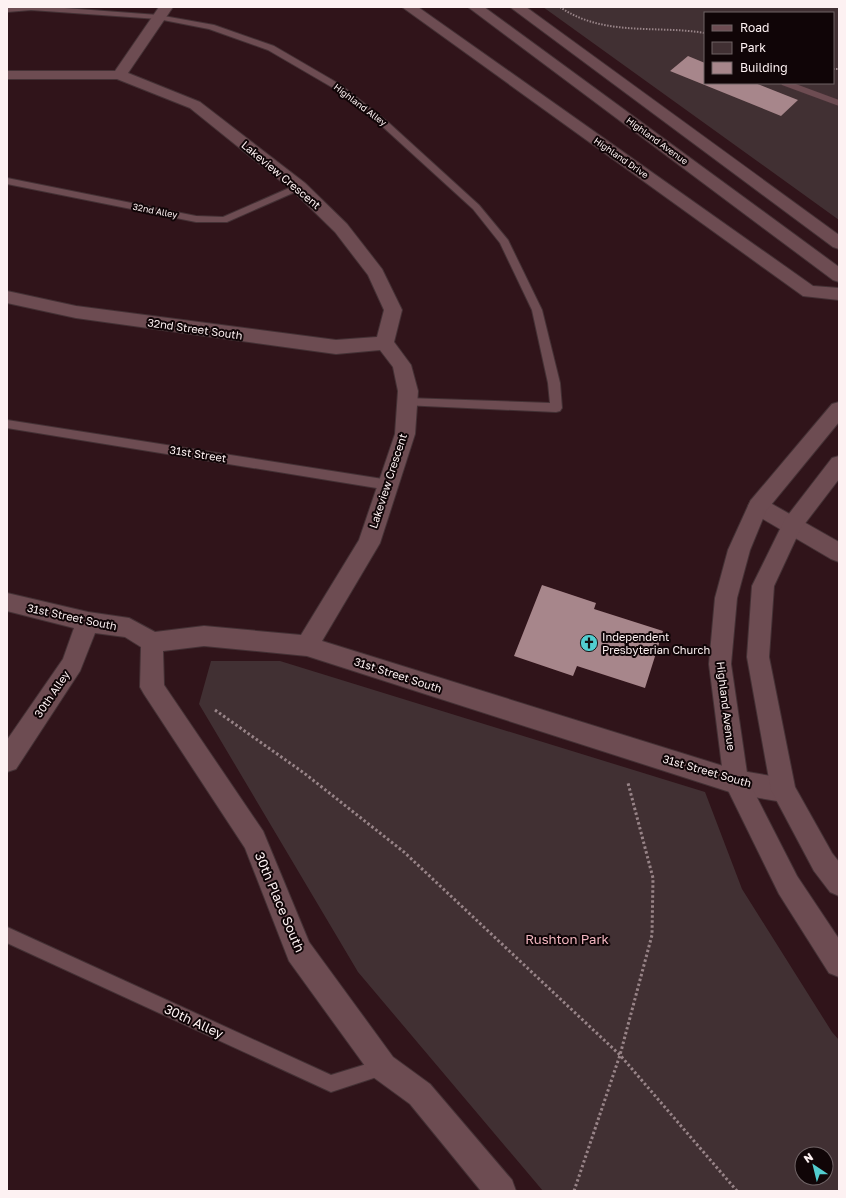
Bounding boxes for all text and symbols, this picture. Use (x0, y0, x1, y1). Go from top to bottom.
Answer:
legend (704, 12, 834, 84)
text: Road (740, 20, 769, 35)
text: Park (740, 40, 766, 55)
text: Building (740, 60, 788, 75)
street label: Highland Alley (332, 81, 389, 128)
street label: Highland Avenue (624, 115, 690, 167)
street label: Highland Drive (592, 135, 651, 180)
street label: Lakeview Crescent (239, 138, 323, 211)
street label: 32nd Alley (132, 201, 178, 220)
street label: 32nd Street South (147, 315, 243, 342)
street label: Lakeview Crescent (366, 432, 409, 530)
street label: 31st Street (169, 443, 227, 464)
street label: 31st Street South (26, 601, 118, 632)
place label: Independent Presbyterian Church (602, 630, 710, 656)
church icon: Independent Presbyterian Church (579, 633, 599, 653)
street label: 31st Street South (353, 654, 444, 695)
street label: Highland Avenue (715, 661, 738, 751)
street label: 30th Alley (31, 668, 72, 720)
street label: 31st Street South (661, 752, 753, 789)
street label: 30th Place South (252, 850, 308, 954)
park label: Rushton Park (525, 931, 609, 947)
street label: 30th Alley (162, 1000, 227, 1042)
north arrow (794, 1146, 834, 1186)
text: N (801, 1150, 815, 1165)

